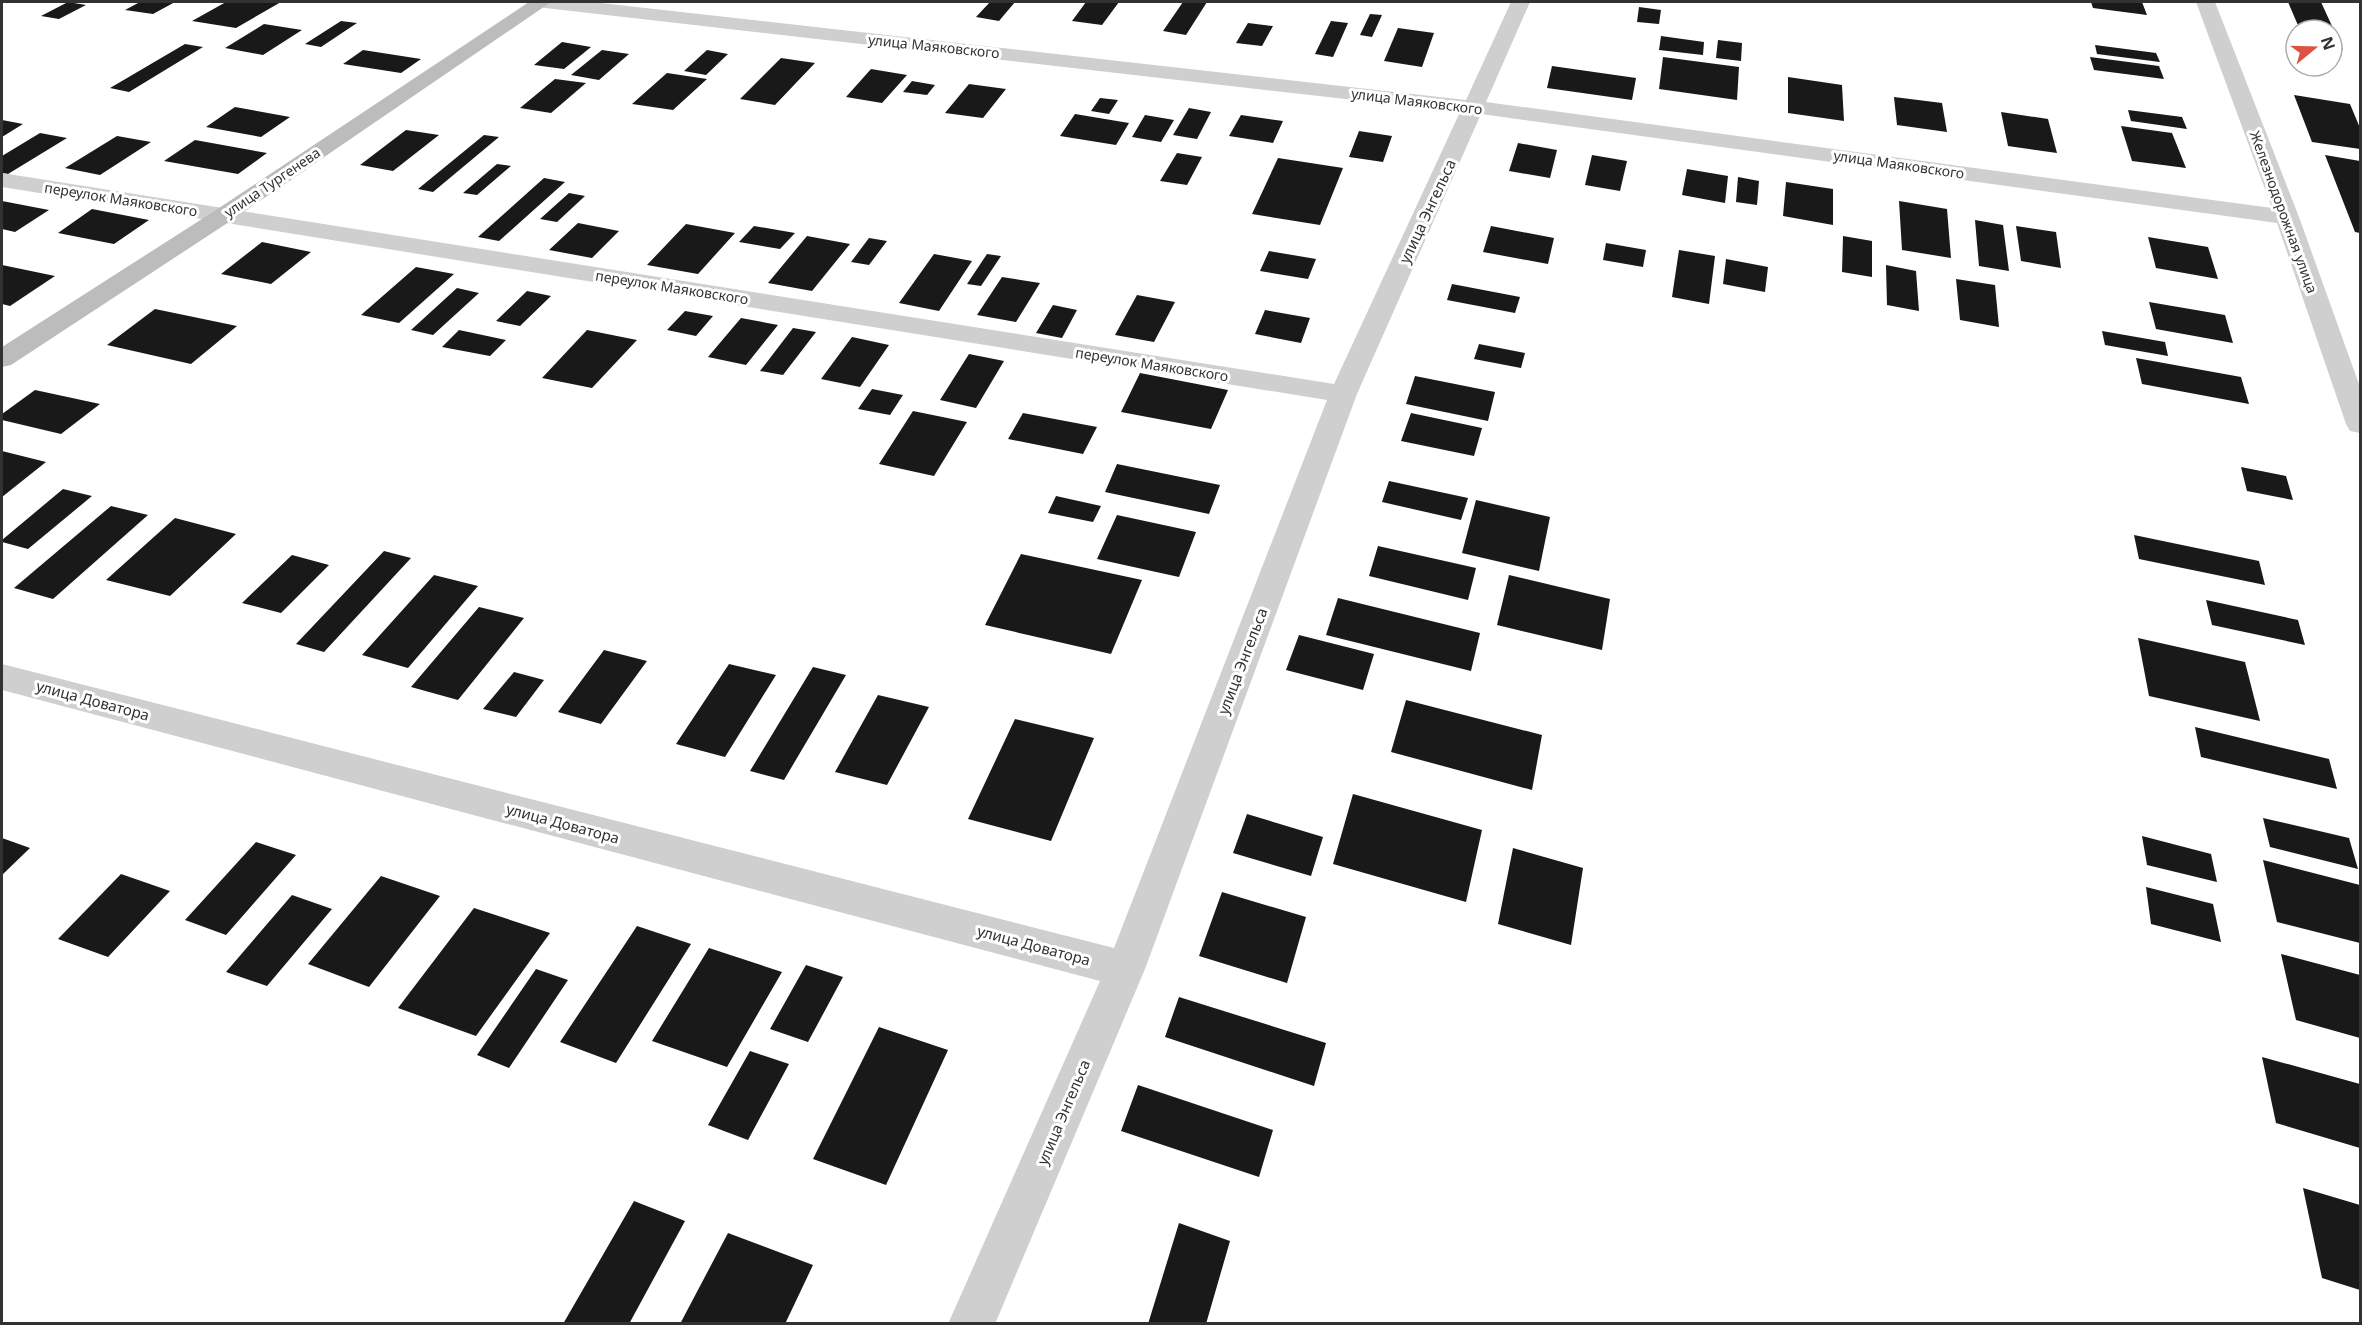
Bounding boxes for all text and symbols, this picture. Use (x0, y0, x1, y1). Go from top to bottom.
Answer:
north arrow (2284, 18, 2344, 78)
street label: улица Маяковского (867, 30, 1001, 62)
text: N (2316, 33, 2341, 53)
street label: улица Маяковского (1350, 84, 1484, 118)
street label: Железнодорожная улица (2246, 128, 2322, 296)
street label: улица Тургенева (220, 143, 324, 221)
street label: улица Маяковского (1832, 145, 1966, 183)
street label: улица Энгельса (1394, 156, 1460, 266)
street label: переулок Маяковского (43, 178, 199, 220)
street label: переулок Маяковского (594, 266, 750, 308)
street label: переулок Маяковского (1074, 343, 1230, 385)
street label: улица Энгельса (1212, 605, 1272, 717)
street label: улица Доватора (34, 675, 152, 725)
street label: улица Доватора (504, 798, 622, 848)
street label: улица Доватора (975, 920, 1093, 970)
street label: улица Энгельса (1032, 1056, 1094, 1168)

